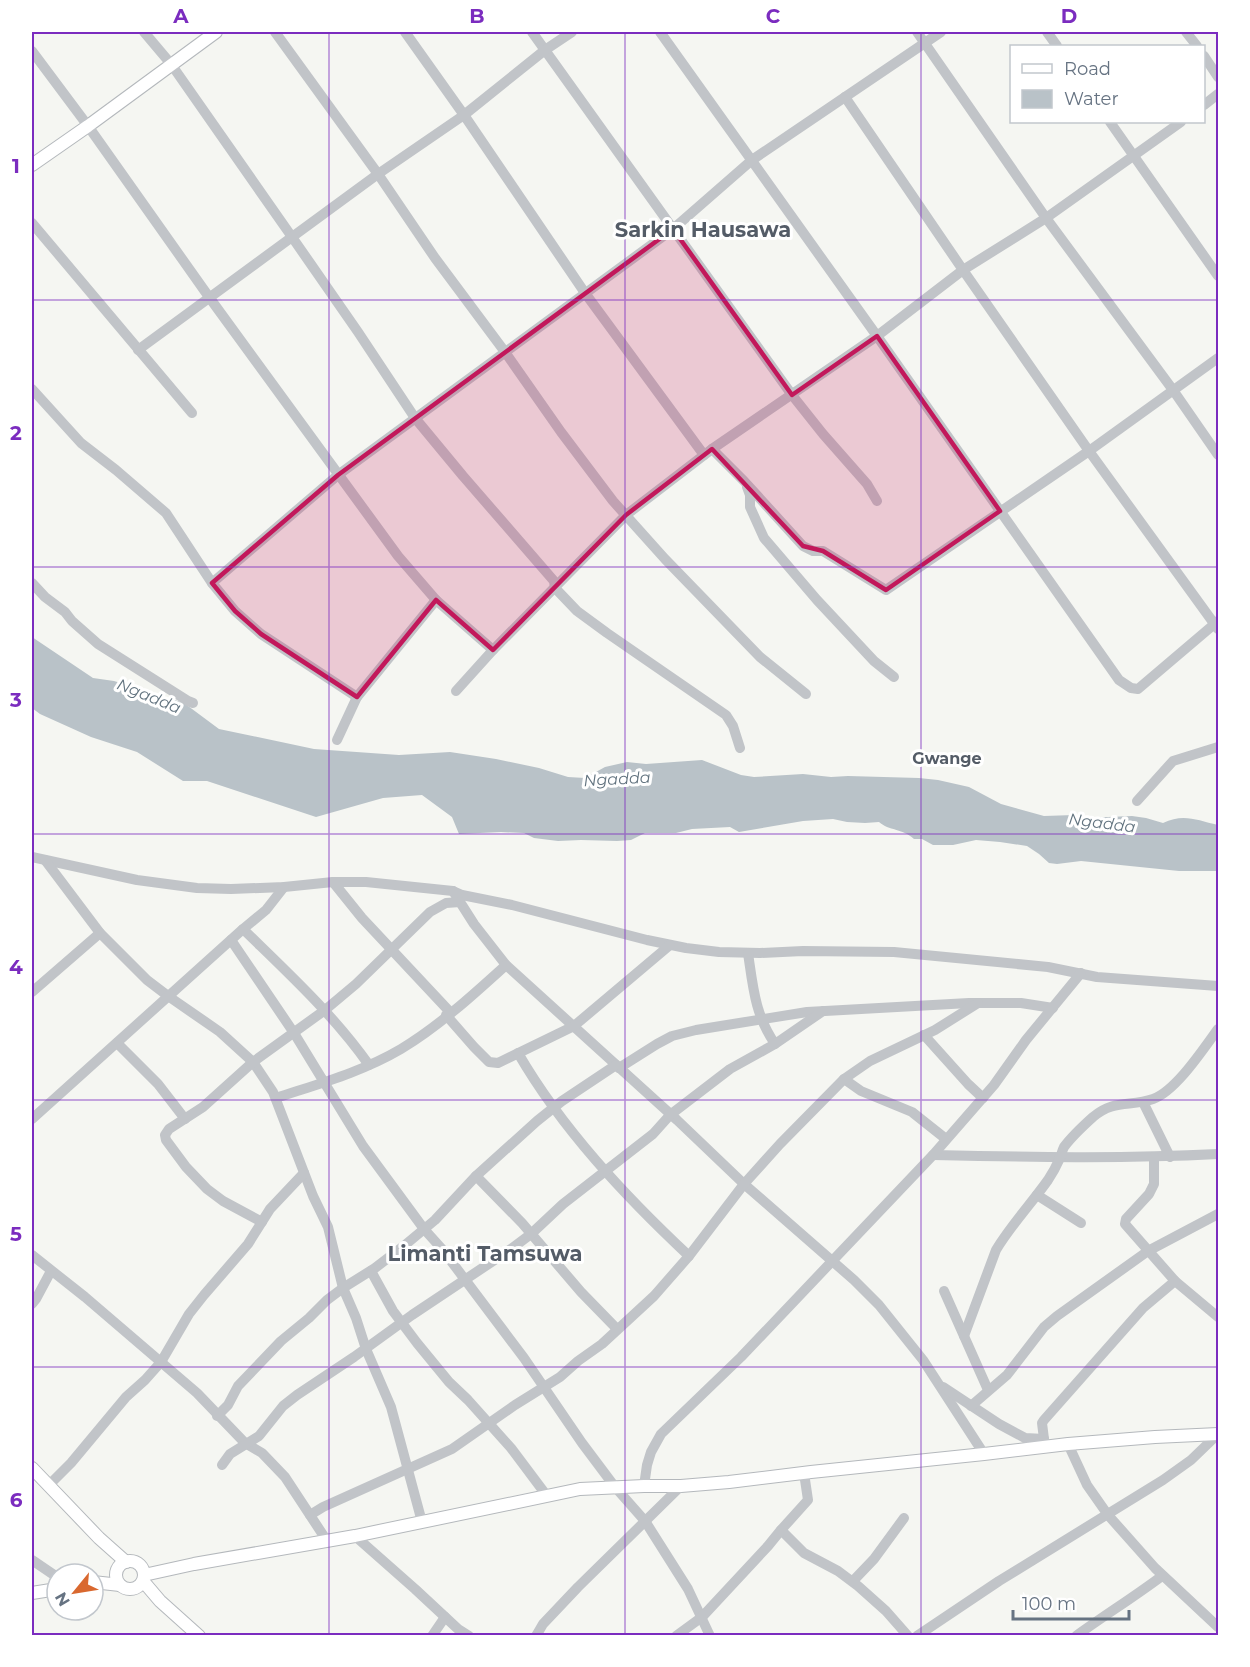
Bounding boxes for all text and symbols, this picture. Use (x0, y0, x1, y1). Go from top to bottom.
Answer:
text: A (172, 4, 189, 28)
text: B (469, 4, 485, 28)
text: C (766, 4, 781, 28)
text: D (1061, 4, 1077, 28)
legend (1010, 45, 1205, 123)
text: Road (1064, 58, 1111, 80)
text: Water (1064, 88, 1119, 110)
text: 1 (12, 154, 20, 178)
district label: Sarkin Hausawa (615, 217, 791, 242)
text: 2 (10, 421, 22, 445)
water label: Ngadda (114, 675, 184, 717)
text: 3 (9, 688, 22, 712)
district label: Gwange (912, 749, 982, 768)
water label: Ngadda (583, 768, 651, 790)
water label: Ngadda (1067, 809, 1137, 837)
text: 4 (9, 955, 23, 979)
text: 5 (10, 1222, 22, 1246)
district label: Limanti Tamsuwa (387, 1241, 583, 1266)
text: 6 (10, 1488, 23, 1512)
north arrow (45, 1562, 105, 1622)
scale bar (1013, 1583, 1128, 1621)
text: N (51, 1589, 74, 1610)
text: 100 m (1022, 1593, 1076, 1615)

